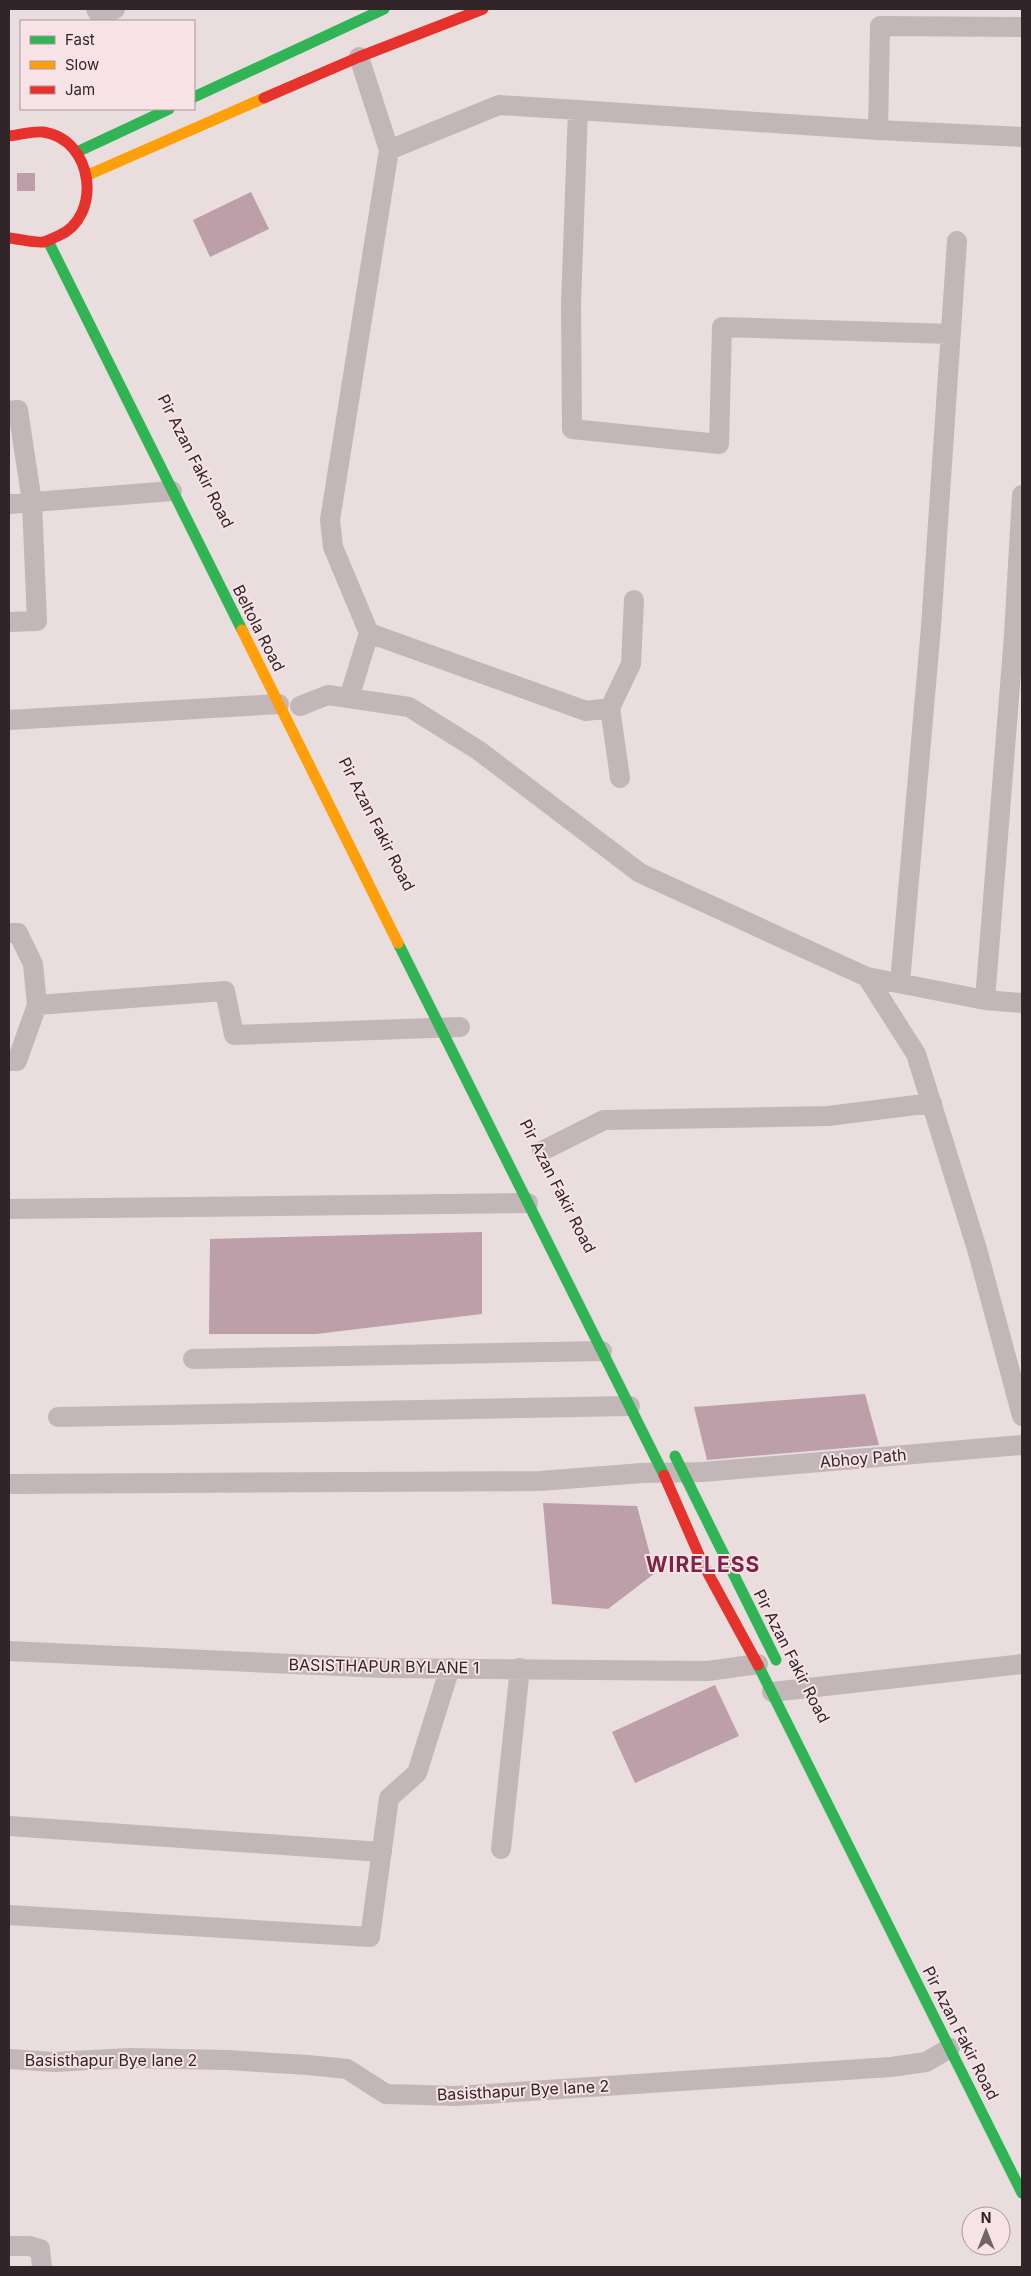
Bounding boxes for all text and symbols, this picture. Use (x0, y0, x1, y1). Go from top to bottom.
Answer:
legend (20, 20, 195, 110)
text: Fast (65, 30, 95, 49)
text: Slow (65, 55, 99, 74)
text: Jam (65, 80, 95, 99)
street label: Pir Azan Fakir Road (154, 391, 238, 531)
street label: Beltola Road (229, 581, 289, 675)
street label: Pir Azan Fakir Road (335, 754, 419, 894)
street label: Pir Azan Fakir Road (516, 1116, 600, 1256)
street label: Abhoy Path (819, 1444, 907, 1472)
district label: WIRELESS (646, 1552, 760, 1577)
street label: Pir Azan Fakir Road (750, 1586, 834, 1726)
street label: BASISTHAPUR BYLANE 1 (289, 1654, 479, 1678)
street label: Pir Azan Fakir Road (919, 1963, 1003, 2103)
street label: Basisthapur Bye lane 2 (25, 2050, 197, 2070)
street label: Basisthapur Bye lane 2 (436, 2075, 610, 2105)
north arrow (961, 2206, 1011, 2256)
text: N (981, 2209, 991, 2226)

